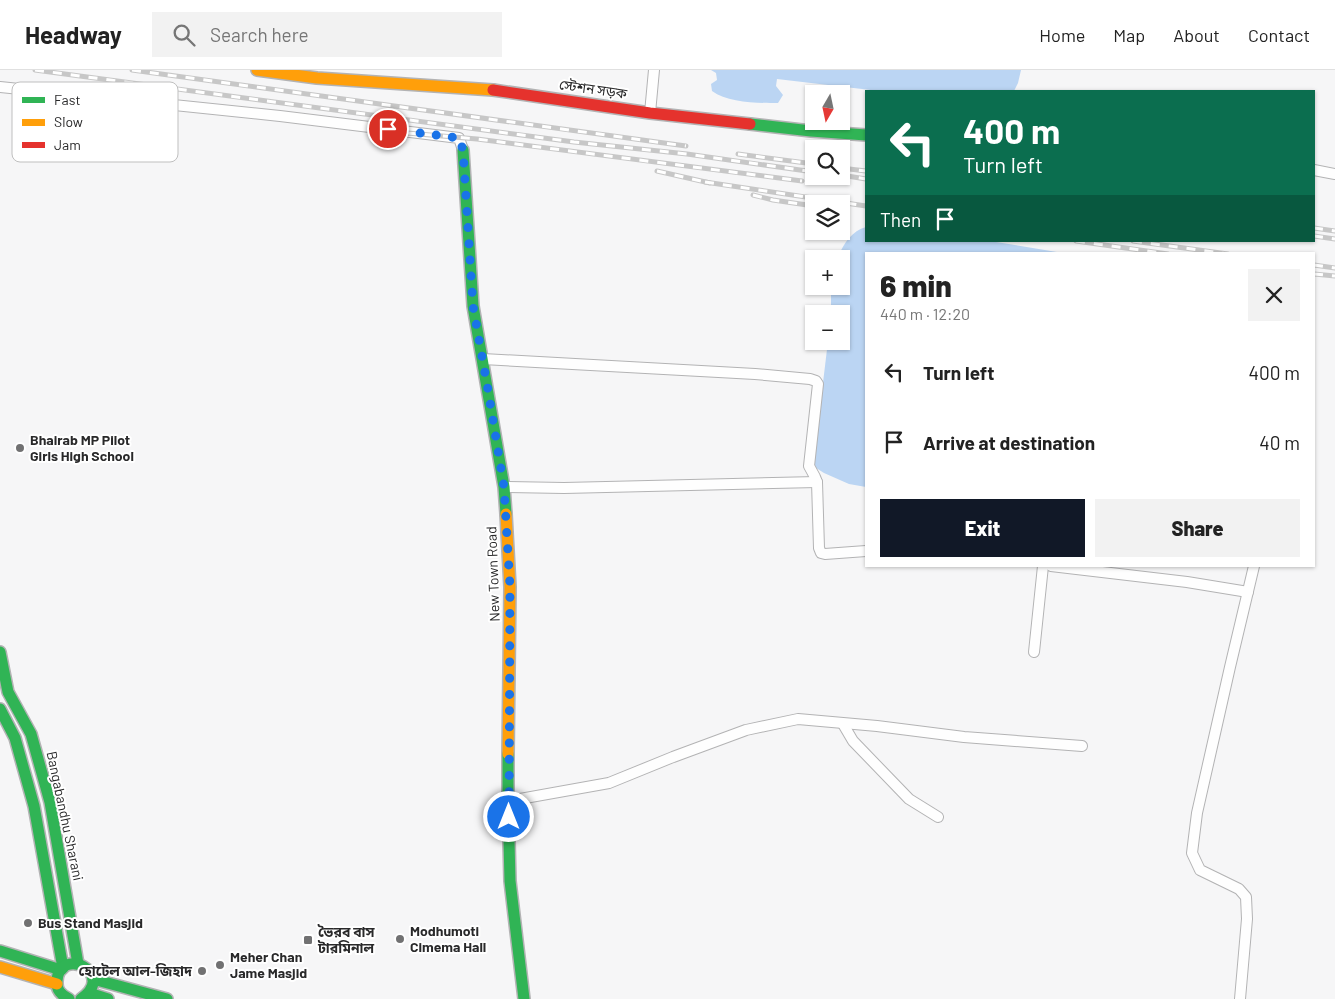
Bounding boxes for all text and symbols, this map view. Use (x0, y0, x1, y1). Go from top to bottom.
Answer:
search box (152, 12, 502, 57)
text: Headway (25, 20, 122, 49)
icon: search (170, 21, 198, 49)
text: Search here (210, 23, 309, 46)
text: Home (1039, 24, 1085, 46)
text: Map (1113, 24, 1145, 46)
text: About (1173, 24, 1220, 46)
text: Contact (1248, 24, 1310, 46)
street label: স্টেশন সড়ক (558, 75, 629, 102)
legend (12, 82, 178, 162)
north arrow (805, 85, 850, 130)
map controls (805, 85, 850, 350)
text: Fast (54, 91, 80, 108)
pin (367, 108, 409, 150)
text: 400 m (963, 109, 1060, 151)
icon: left (880, 110, 945, 175)
text: Slow (54, 113, 83, 130)
icon: arrive (374, 115, 402, 143)
text: Jam (54, 136, 81, 153)
button: search (805, 140, 850, 185)
text: Turn left (963, 151, 1043, 177)
button: layers (805, 195, 850, 240)
icon: arrive (931, 205, 959, 233)
text: Then (880, 208, 921, 231)
button: + (805, 250, 850, 295)
text: 6 min (880, 267, 952, 303)
button: close (1248, 269, 1300, 321)
text: 440 m · 12:20 (880, 304, 970, 323)
button: − (805, 305, 850, 350)
icon: left (880, 358, 908, 386)
text: Turn left (923, 361, 994, 384)
text: 400 m (1249, 361, 1300, 384)
icon: arrive (880, 428, 908, 456)
place label: Bhairab MP Pilot Girls High School (30, 431, 134, 464)
text: Arrive at destination (923, 431, 1095, 454)
text: 40 m (1259, 431, 1300, 454)
marker: Bhairab MP Pilot Girls High School (14, 442, 26, 454)
button: Exit (880, 499, 1085, 557)
button: Share (1095, 499, 1300, 557)
street label: New Town Road (482, 526, 503, 622)
street label: Bangabandhu Sharani (43, 750, 88, 882)
position arrow (482, 790, 534, 842)
place label: Bus Stand Masjid (38, 914, 143, 931)
marker: Bus Stand Masjid (22, 917, 34, 929)
place label: Modhumoti Cimema Hall (410, 922, 486, 955)
place label: ভৈরব বাস টারমিনাল (317, 923, 376, 956)
marker: Modhumoti Cimema Hall (394, 933, 406, 945)
marker: ভৈরব বাস টারমিনাল (302, 934, 314, 946)
place label: Meher Chan Jame Masjid (230, 948, 307, 981)
marker: Meher Chan Jame Masjid (214, 959, 226, 971)
place label: হোটেল আল-জিহাদ (79, 962, 193, 979)
marker: হোটেল আল-জিহাদ (196, 965, 208, 977)

